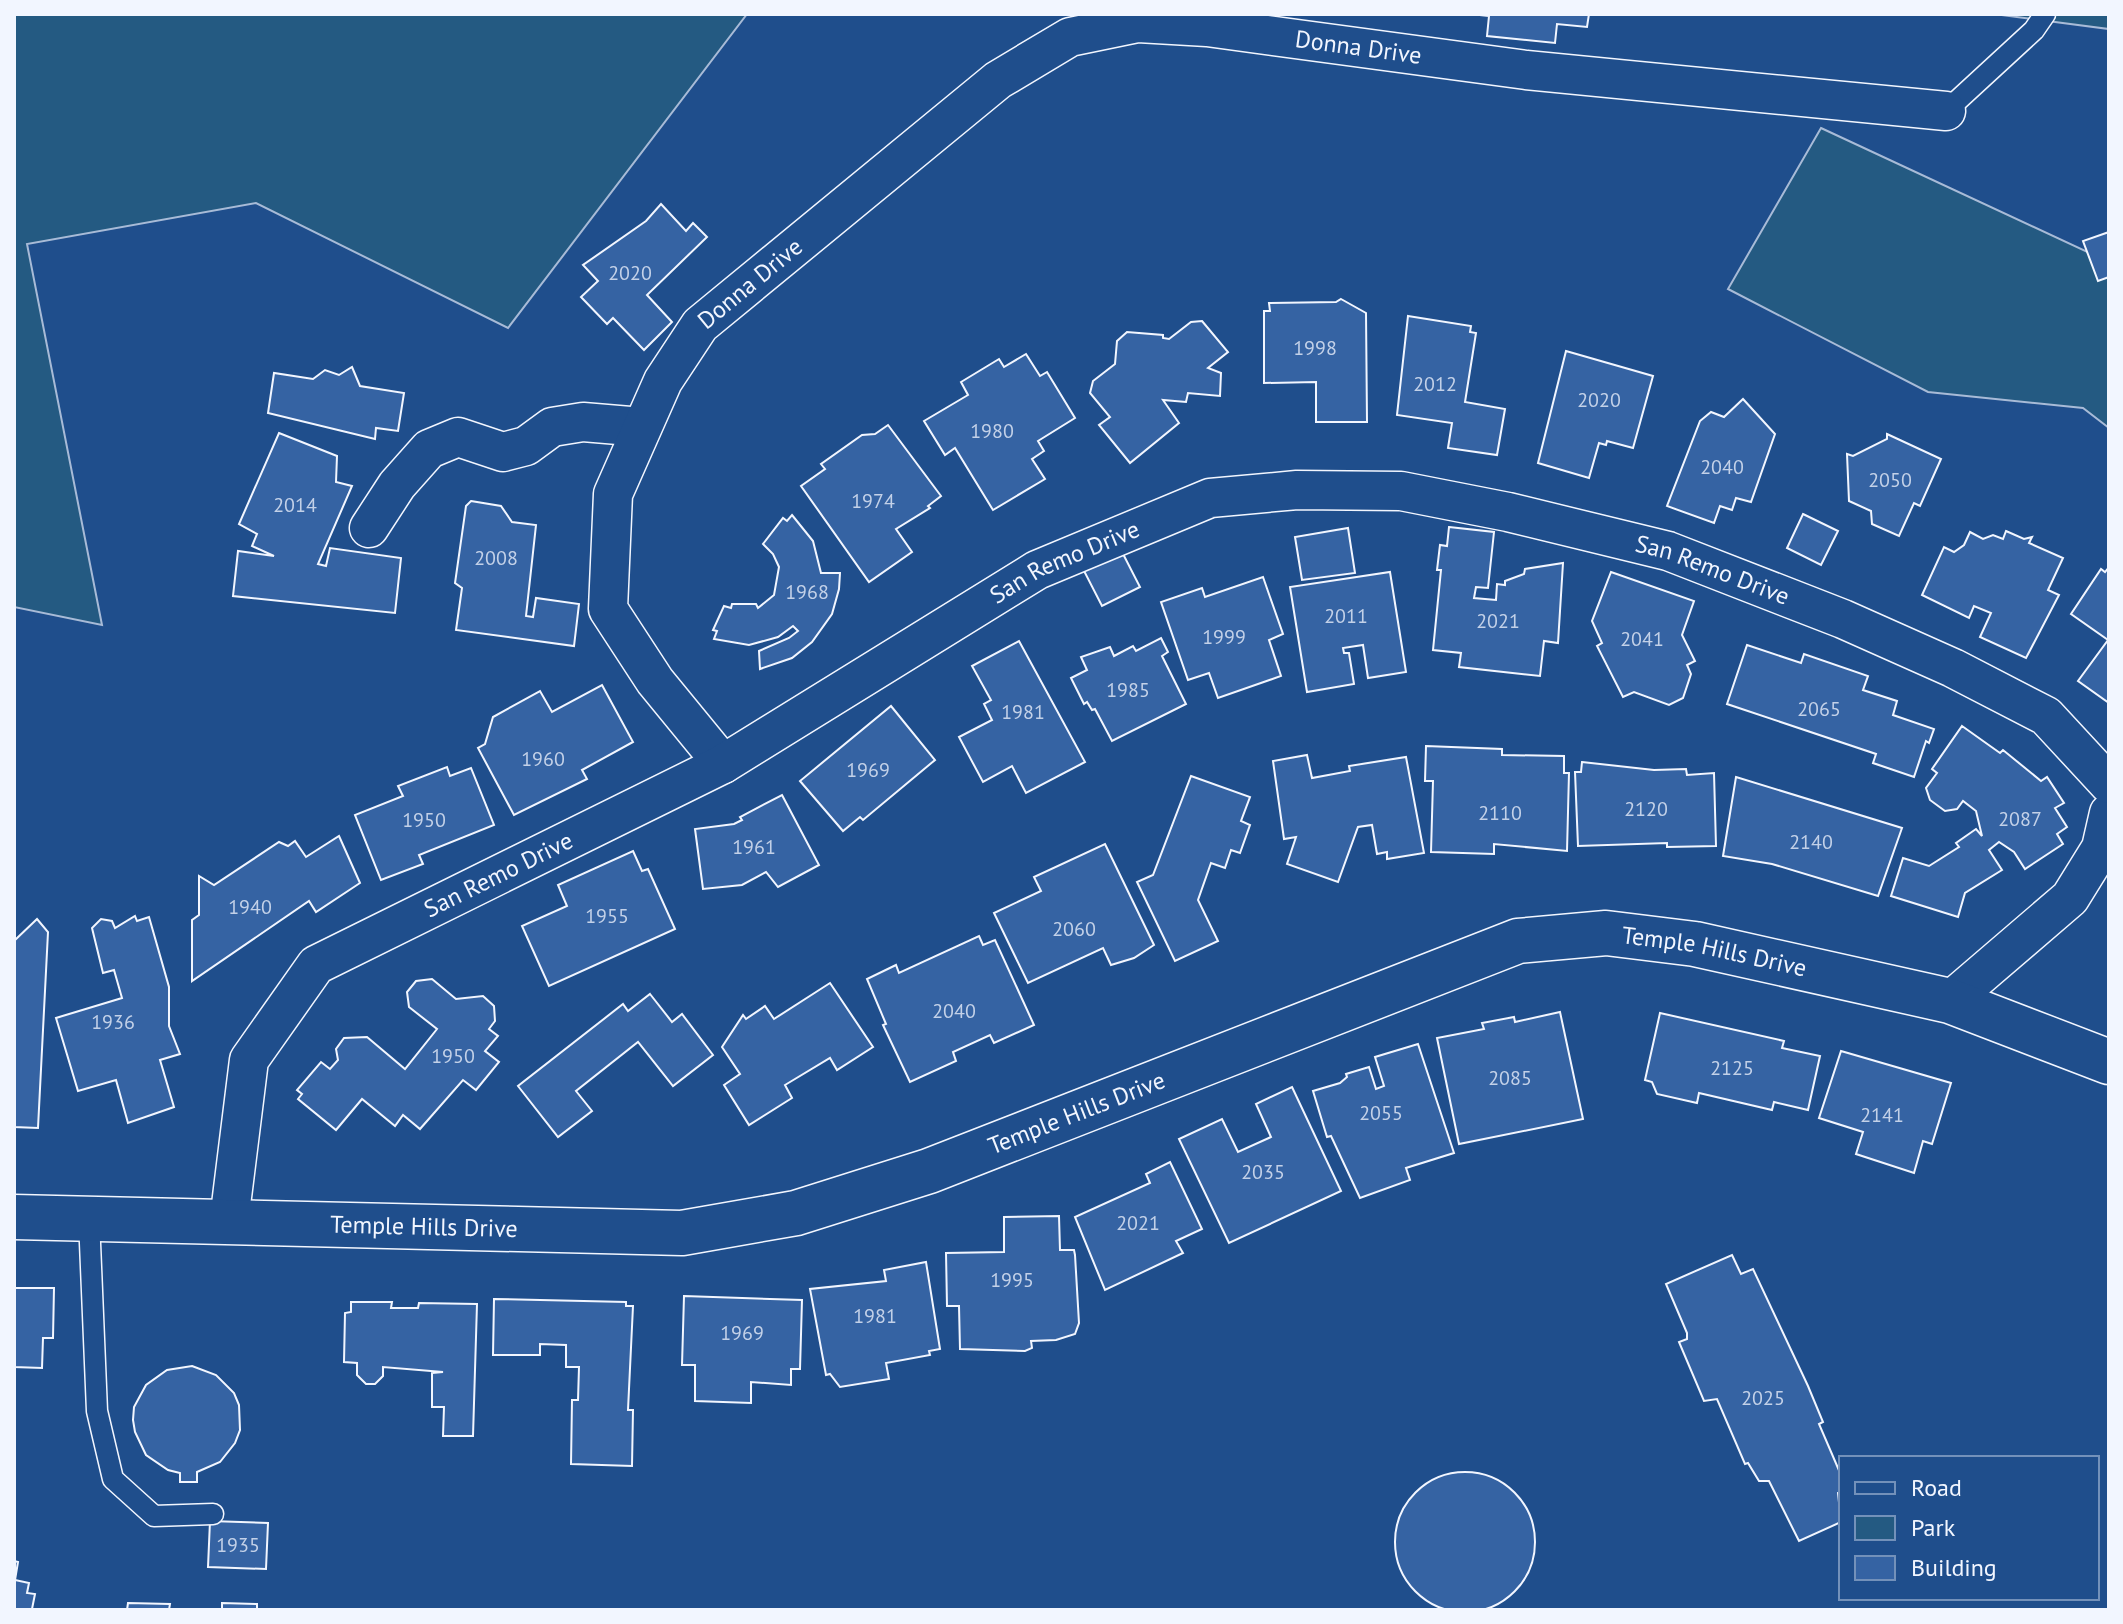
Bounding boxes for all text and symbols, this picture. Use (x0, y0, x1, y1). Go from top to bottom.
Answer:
street label: Donna Drive (1293, 23, 1423, 71)
street label: Donna Drive (691, 231, 809, 336)
house number: 2020 (608, 260, 652, 286)
house number: 1998 (1293, 335, 1337, 361)
house number: 2012 (1413, 371, 1457, 397)
house number: 2020 (1577, 387, 1621, 413)
house number: 1980 (970, 418, 1014, 444)
house number: 2040 (1700, 454, 1744, 480)
house number: 2050 (1868, 467, 1912, 493)
house number: 1974 (851, 488, 895, 514)
house number: 2014 (273, 492, 317, 518)
street label: San Remo Drive (984, 513, 1144, 610)
street label: San Remo Drive (1632, 528, 1794, 612)
house number: 2008 (474, 545, 518, 571)
house number: 1968 (785, 579, 829, 605)
house number: 2011 (1324, 603, 1368, 629)
house number: 2021 (1476, 608, 1520, 634)
house number: 1999 (1202, 624, 1246, 650)
house number: 2041 (1620, 626, 1664, 652)
house number: 1985 (1106, 677, 1150, 703)
house number: 2065 (1797, 696, 1841, 722)
house number: 1981 (1001, 699, 1045, 725)
house number: 1960 (521, 746, 565, 772)
house number: 1969 (846, 757, 890, 783)
house number: 2120 (1624, 796, 1668, 822)
house number: 2110 (1478, 800, 1522, 826)
house number: 2087 (1998, 806, 2042, 832)
house number: 1950 (402, 807, 446, 833)
street label: San Remo Drive (419, 825, 578, 924)
house number: 2140 (1789, 829, 1833, 855)
house number: 1961 (732, 834, 776, 860)
house number: 1940 (228, 894, 272, 920)
house number: 1955 (585, 903, 629, 929)
house number: 2060 (1052, 916, 1096, 942)
street label: Temple Hills Drive (1620, 919, 1810, 984)
house number: 2040 (932, 998, 976, 1024)
house number: 1936 (91, 1009, 135, 1035)
house number: 1950 (431, 1043, 475, 1069)
house number: 2125 (1710, 1055, 1754, 1081)
street label: Temple Hills Drive (984, 1064, 1170, 1161)
house number: 2085 (1488, 1065, 1532, 1091)
house number: 2055 (1359, 1100, 1403, 1126)
house number: 2141 (1860, 1102, 1904, 1128)
house number: 2035 (1241, 1159, 1285, 1185)
street label: Temple Hills Drive (330, 1209, 518, 1244)
house number: 2021 (1116, 1210, 1160, 1236)
house number: 1995 (990, 1267, 1034, 1293)
house number: 1981 (853, 1303, 897, 1329)
house number: 1969 (720, 1320, 764, 1346)
house number: 2025 (1741, 1385, 1785, 1411)
legend (1839, 1456, 2099, 1600)
text: Road (1911, 1472, 1962, 1503)
text: Park (1911, 1512, 1956, 1543)
house number: 1935 (216, 1532, 260, 1558)
text: Building (1911, 1552, 1997, 1583)

